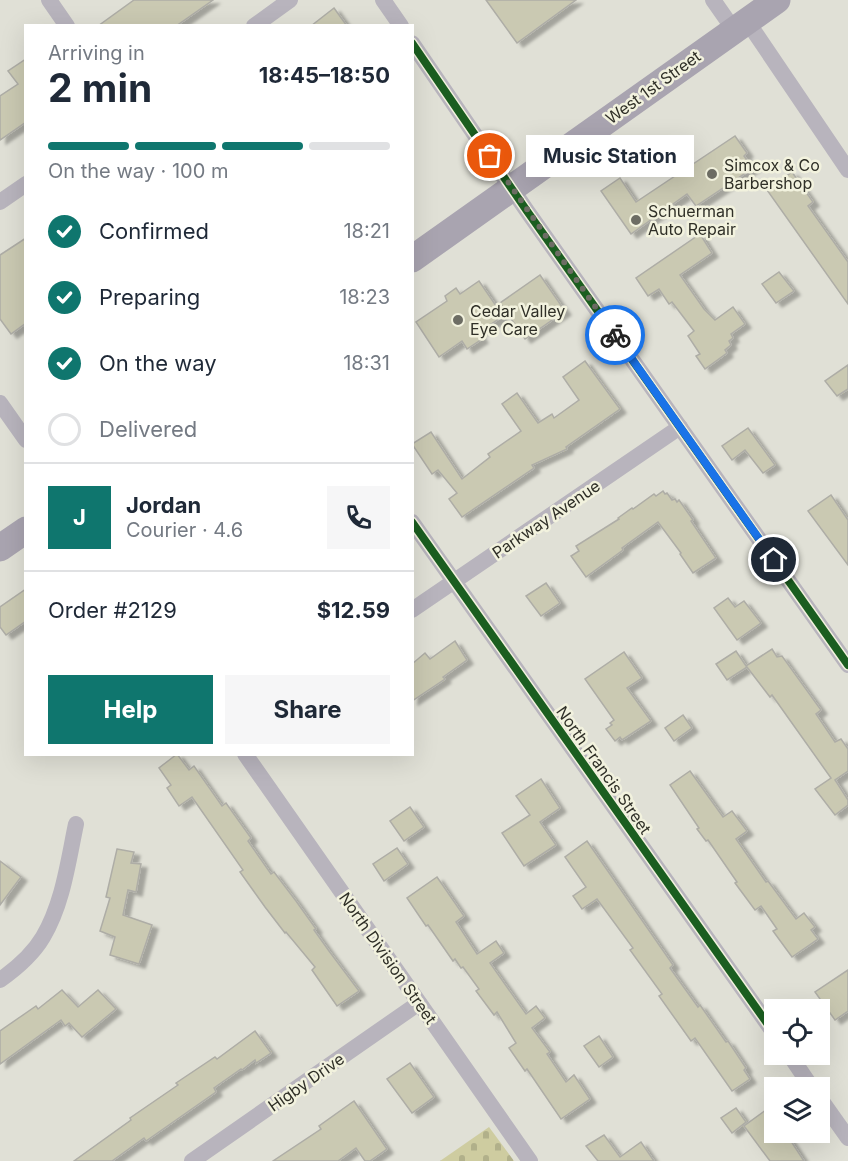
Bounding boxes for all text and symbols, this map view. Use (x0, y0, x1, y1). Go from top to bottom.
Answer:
text: Arriving in (48, 41, 145, 65)
street label: West 1st Street (602, 46, 704, 128)
text: 18:45–18:50 (259, 62, 390, 88)
text: 2 min (48, 64, 152, 111)
pin (464, 130, 515, 181)
callout: Music Station (526, 135, 694, 177)
icon: bag (473, 139, 506, 172)
text: Music Station (543, 144, 677, 168)
place label: Simcox & Co Barbershop (724, 155, 820, 193)
text: On the way · 100 m (48, 159, 228, 183)
marker: Simcox & Co Barbershop (705, 167, 719, 181)
place label: Schuerman Auto Repair (648, 201, 736, 239)
marker: Schuerman Auto Repair (629, 213, 643, 227)
icon: check (48, 215, 81, 248)
text: Confirmed (99, 218, 209, 244)
text: 18:21 (343, 219, 390, 243)
icon: check (48, 281, 81, 314)
text: Preparing (99, 284, 200, 310)
text: 18:23 (339, 285, 390, 309)
place label: Cedar Valley Eye Care (470, 301, 565, 339)
courier (585, 305, 645, 365)
marker: Cedar Valley Eye Care (451, 313, 465, 327)
icon: bike (599, 319, 632, 352)
icon: check (48, 347, 81, 380)
text: On the way (99, 350, 217, 376)
text: 18:31 (343, 351, 390, 375)
text: Delivered (99, 416, 197, 442)
street label: Parkway Avenue (488, 476, 604, 562)
button: phone (327, 486, 390, 549)
text: Jordan (126, 492, 201, 518)
text: J (73, 504, 86, 530)
text: Courier · 4.6 (126, 518, 243, 542)
pin (748, 534, 799, 585)
icon: home (757, 543, 790, 576)
text: Order #2129 (48, 597, 177, 623)
text: $12.59 (317, 597, 390, 623)
button: Help (48, 675, 213, 744)
button: Share (225, 675, 390, 744)
street label: North Francis Street (552, 702, 656, 838)
street label: North Division Street (335, 888, 441, 1028)
map controls (764, 999, 830, 1143)
button: locate (764, 999, 830, 1065)
street label: Higby Drive (264, 1048, 348, 1116)
button: layers (764, 1077, 830, 1143)

